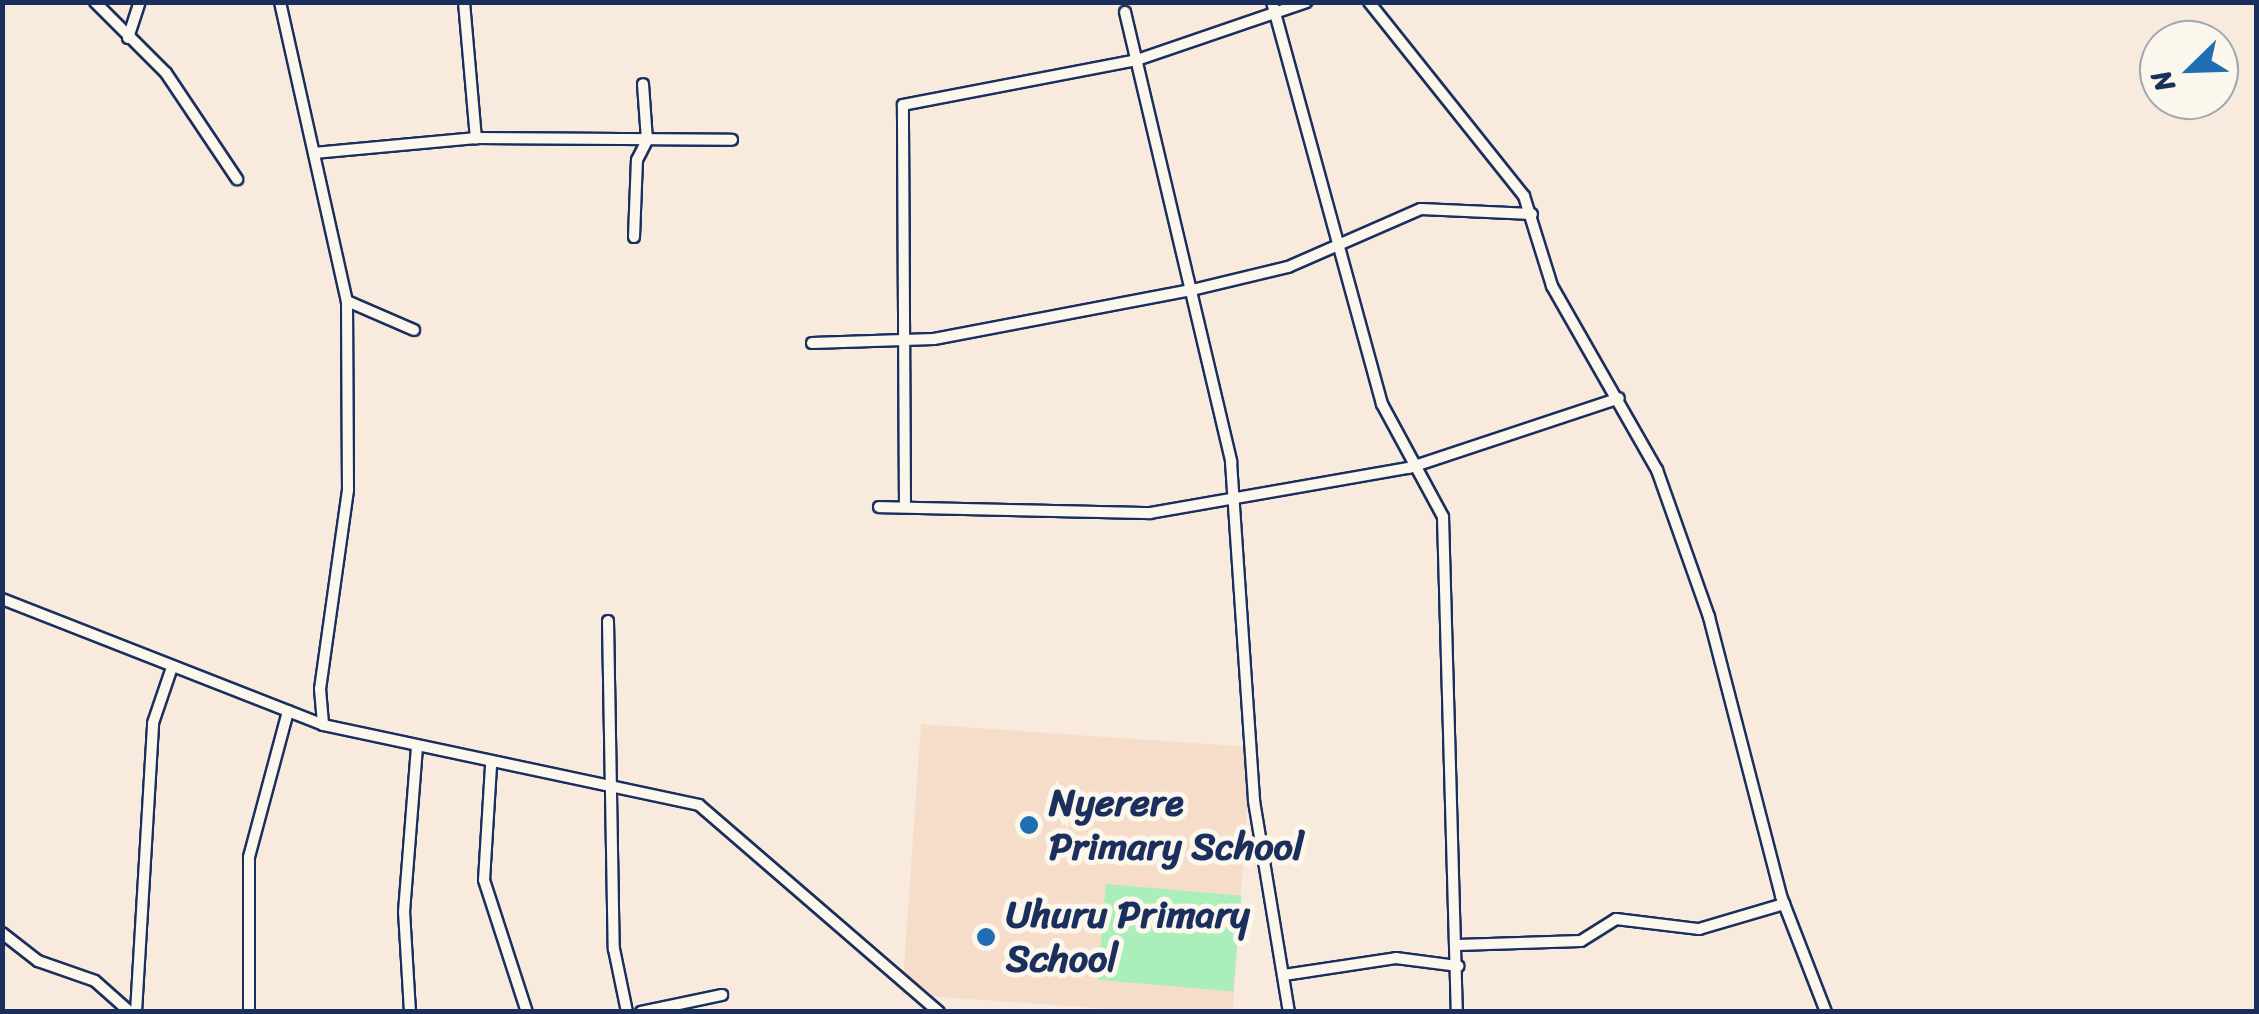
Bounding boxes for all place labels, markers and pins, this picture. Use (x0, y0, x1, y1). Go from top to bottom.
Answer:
place label: Nyerere Primary School (1049, 780, 1304, 869)
marker: Nyerere Primary School (1018, 814, 1040, 836)
place label: Uhuru Primary School (1006, 892, 1250, 982)
marker: Uhuru Primary School (975, 926, 997, 948)

